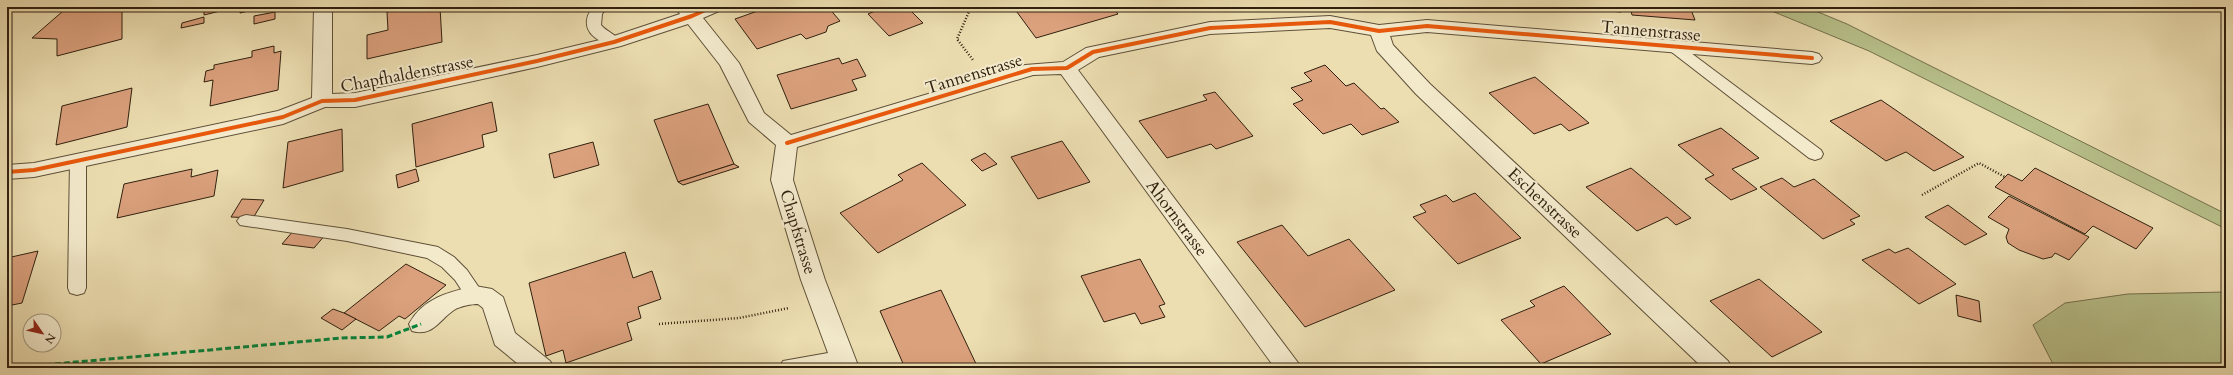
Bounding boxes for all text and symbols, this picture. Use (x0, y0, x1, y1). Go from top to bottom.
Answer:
street label: Tannenstrasse (1600, 15, 1702, 47)
street label: Tannenstrasse (923, 48, 1025, 100)
street label: Chapfhaldenstrasse (339, 50, 475, 98)
street label: Eschenstrasse (1503, 162, 1587, 244)
street label: Ahornstrasse (1141, 175, 1213, 261)
street label: Chapfstrasse (774, 187, 822, 277)
north arrow (22, 313, 62, 353)
text: N (41, 330, 59, 347)

